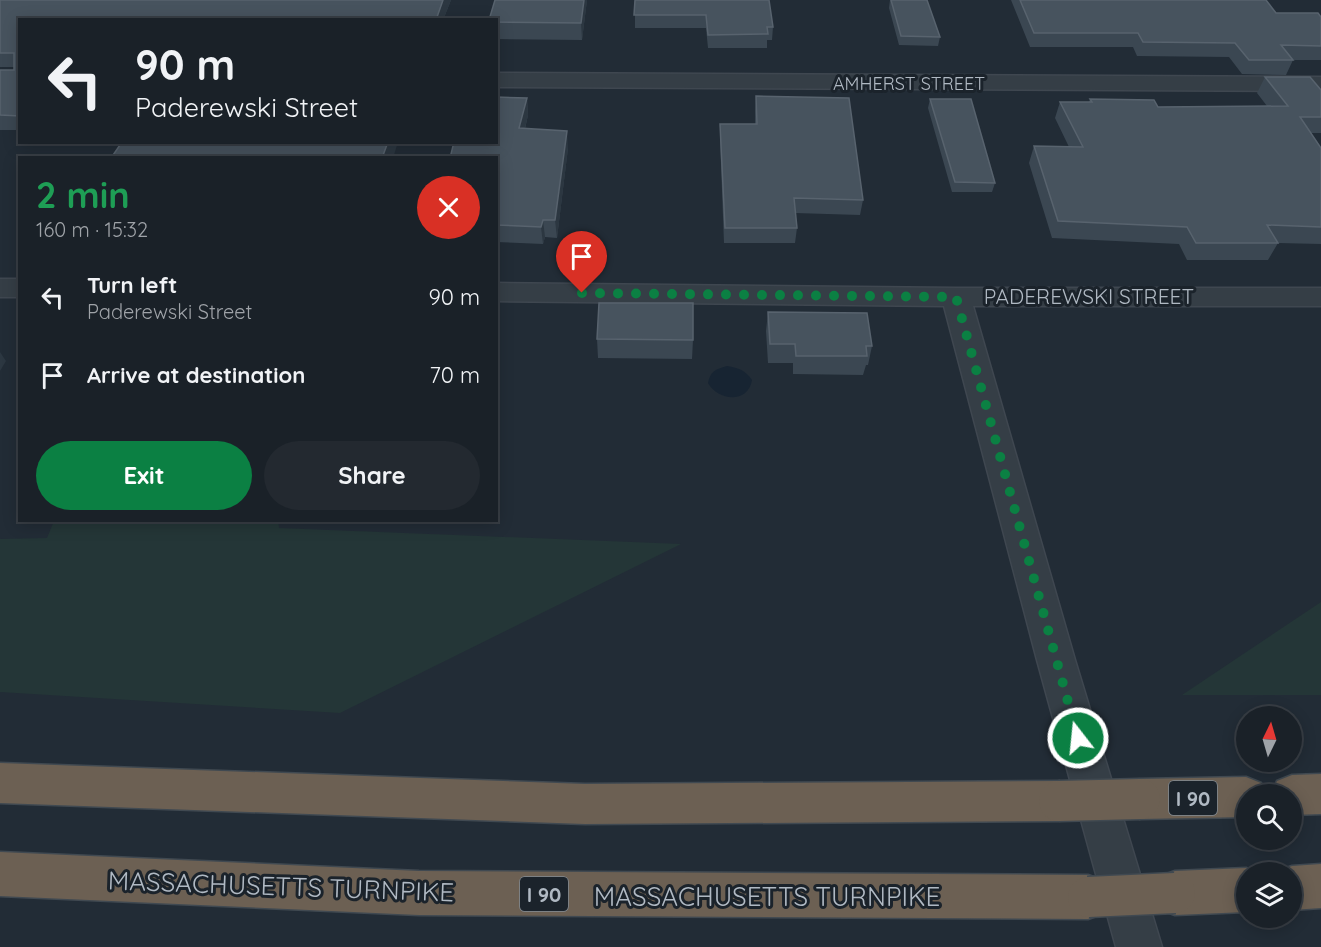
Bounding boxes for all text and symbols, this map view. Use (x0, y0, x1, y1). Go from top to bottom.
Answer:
text: 90 m (135, 38, 235, 91)
icon: left (36, 42, 114, 120)
street label: AMHERST STREET (833, 72, 985, 95)
text: Paderewski Street (135, 90, 358, 124)
text: 2 min (36, 172, 130, 217)
button: close (417, 176, 480, 239)
text: 160 m · 15:32 (36, 217, 148, 242)
pin (556, 231, 607, 293)
icon: arrive (565, 240, 598, 273)
text: Turn left (87, 271, 177, 299)
icon: left (36, 281, 69, 314)
text: 90 m (429, 283, 480, 311)
street label: PADEREWSKI STREET (984, 283, 1194, 309)
text: Paderewski Street (87, 299, 252, 324)
icon: arrive (36, 359, 69, 392)
text: Arrive at destination (87, 361, 305, 389)
text: 70 m (430, 361, 480, 389)
button: Exit (36, 441, 252, 510)
button: Share (264, 441, 480, 510)
position arrow (1046, 706, 1110, 770)
north arrow (1236, 706, 1302, 772)
map controls (1236, 706, 1302, 928)
road number: I 90 (1169, 781, 1217, 815)
button: search (1236, 784, 1302, 850)
button: layers (1236, 862, 1302, 928)
street label: MASSACHUSETTS TURNPIKE (107, 863, 455, 909)
road number: I 90 (520, 877, 568, 911)
street label: MASSACHUSETTS TURNPIKE (594, 880, 940, 913)

